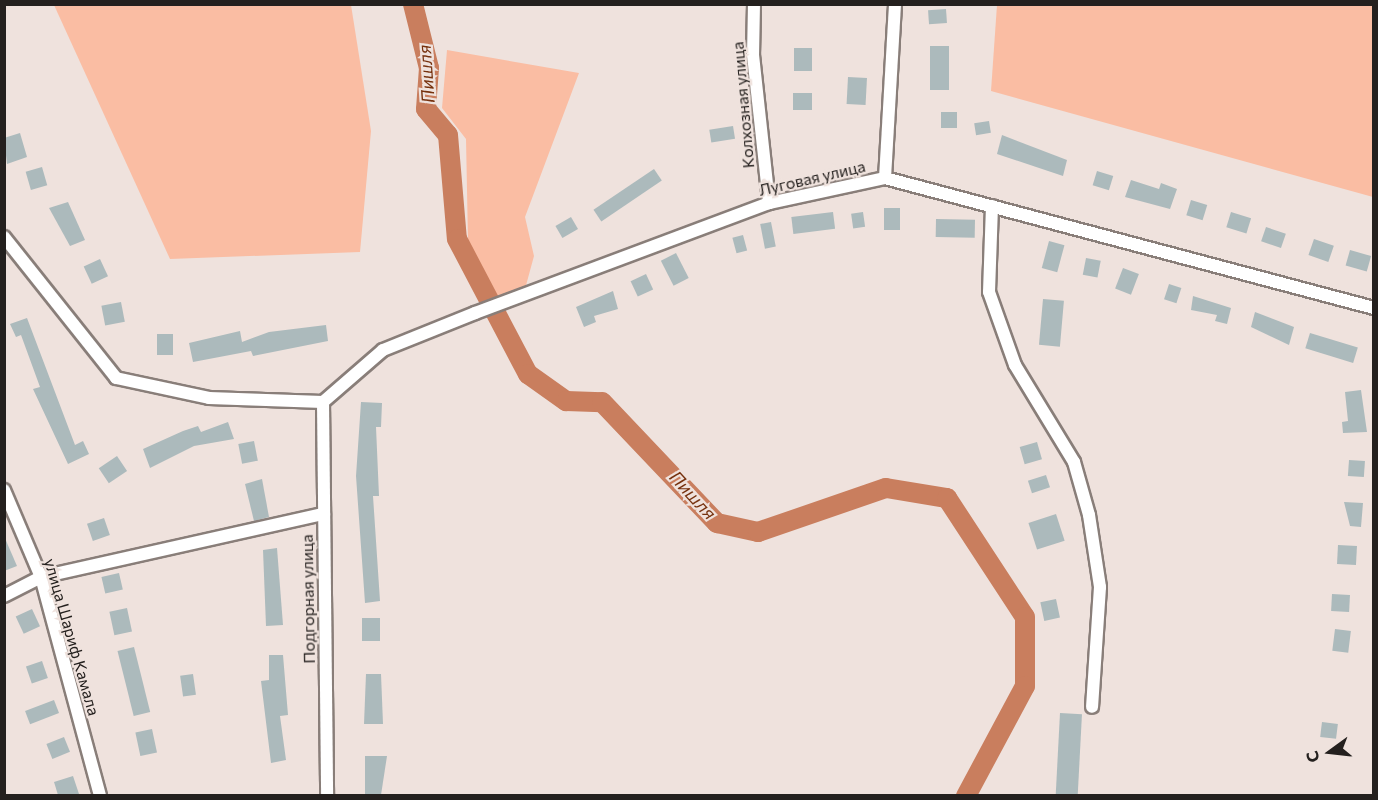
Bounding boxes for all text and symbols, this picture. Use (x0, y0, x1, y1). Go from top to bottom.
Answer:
street label: Колхозная улица (728, 41, 758, 169)
water label: Пишля (413, 44, 439, 104)
street label: Луговая улица (757, 156, 867, 200)
water label: Пишля (665, 466, 721, 524)
street label: Подгорная улица (297, 534, 319, 664)
street label: улица Шариф Камала (40, 556, 104, 718)
north arrow (1300, 722, 1360, 782)
text: С (1302, 749, 1323, 765)

